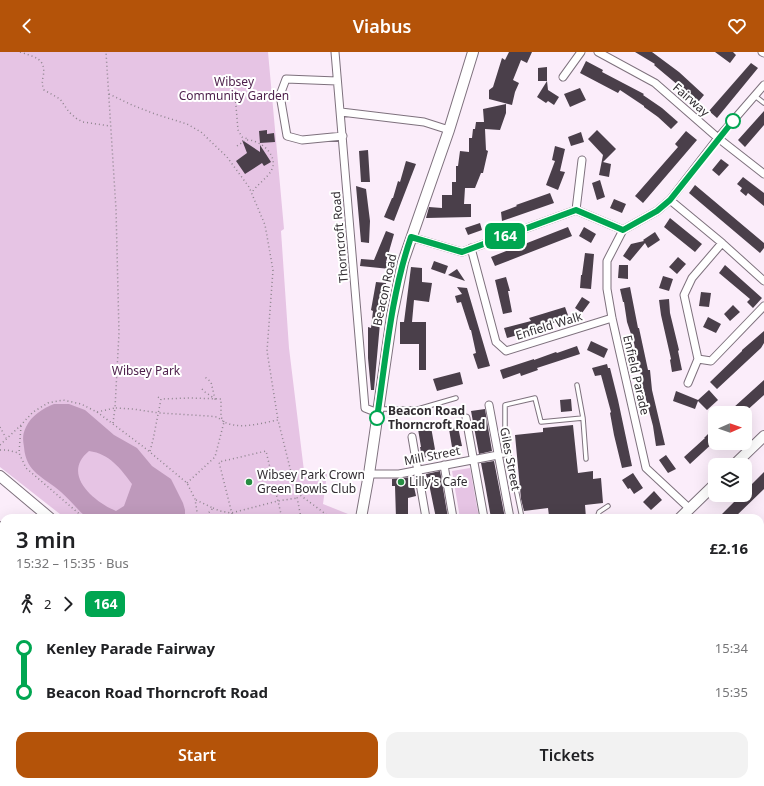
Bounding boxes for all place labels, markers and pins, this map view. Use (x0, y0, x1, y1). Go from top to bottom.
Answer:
unlabelled marker (725, 113, 741, 129)
place label: Beacon Road Thorncroft Road (388, 402, 485, 433)
marker: Beacon Road Thorncroft Road (369, 410, 385, 426)
place label: Wibsey Park Crown Green Bowls Club (257, 466, 365, 497)
place label: Lilly's Cafe (409, 473, 468, 490)
marker: Wibsey Park Crown Green Bowls Club (244, 477, 254, 487)
marker: Lilly's Cafe (396, 477, 406, 487)

